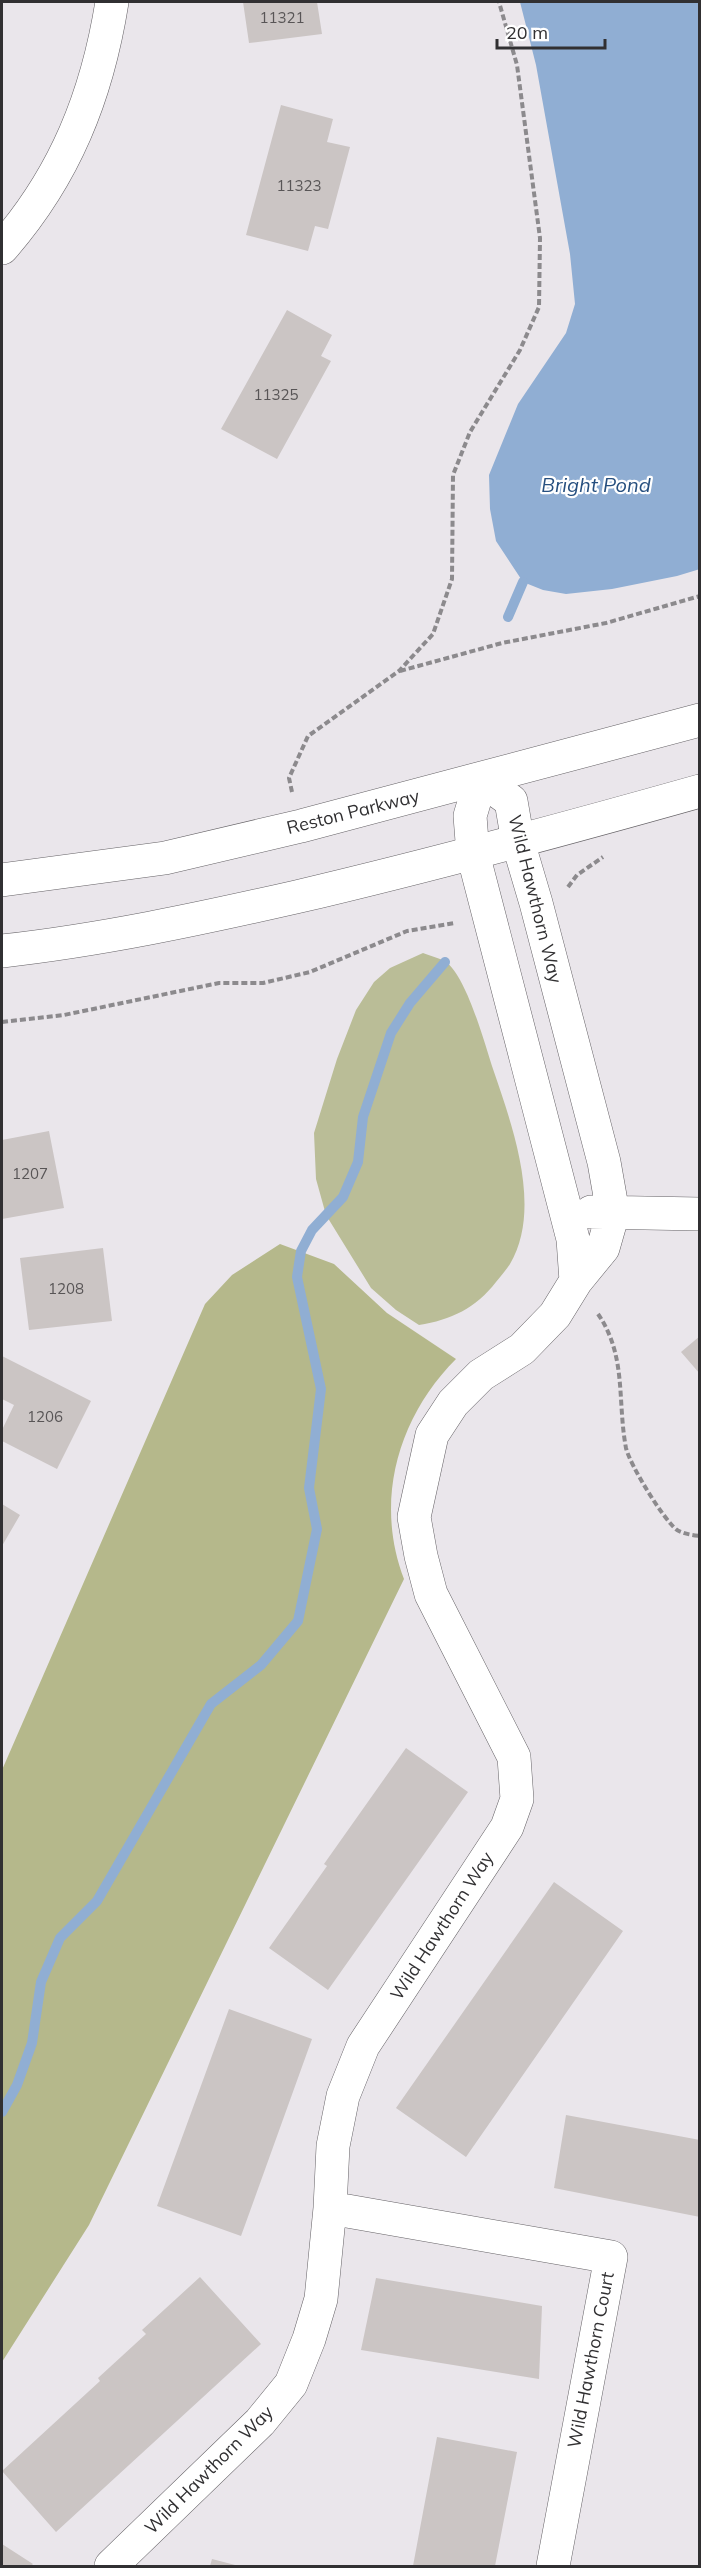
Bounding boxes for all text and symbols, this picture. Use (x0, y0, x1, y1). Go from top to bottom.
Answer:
house number: 11321 (259, 8, 305, 27)
scale bar (497, 12, 605, 50)
text: 20 m (506, 21, 548, 44)
house number: 11323 (276, 176, 322, 195)
house number: 11325 (253, 385, 299, 404)
water label: Bright Pond (541, 472, 651, 497)
street label: Reston Parkway (284, 784, 422, 839)
street label: Wild Hawthorn Way (503, 812, 568, 986)
house number: 1207 (12, 1164, 48, 1183)
house number: 1208 (48, 1279, 84, 1298)
house number: 1206 (27, 1407, 63, 1426)
street label: Wild Hawthorn Way (385, 1847, 498, 2004)
street label: Wild Hawthorn Court (562, 2270, 619, 2450)
street label: Wild Hawthorn Way (140, 2400, 278, 2539)

